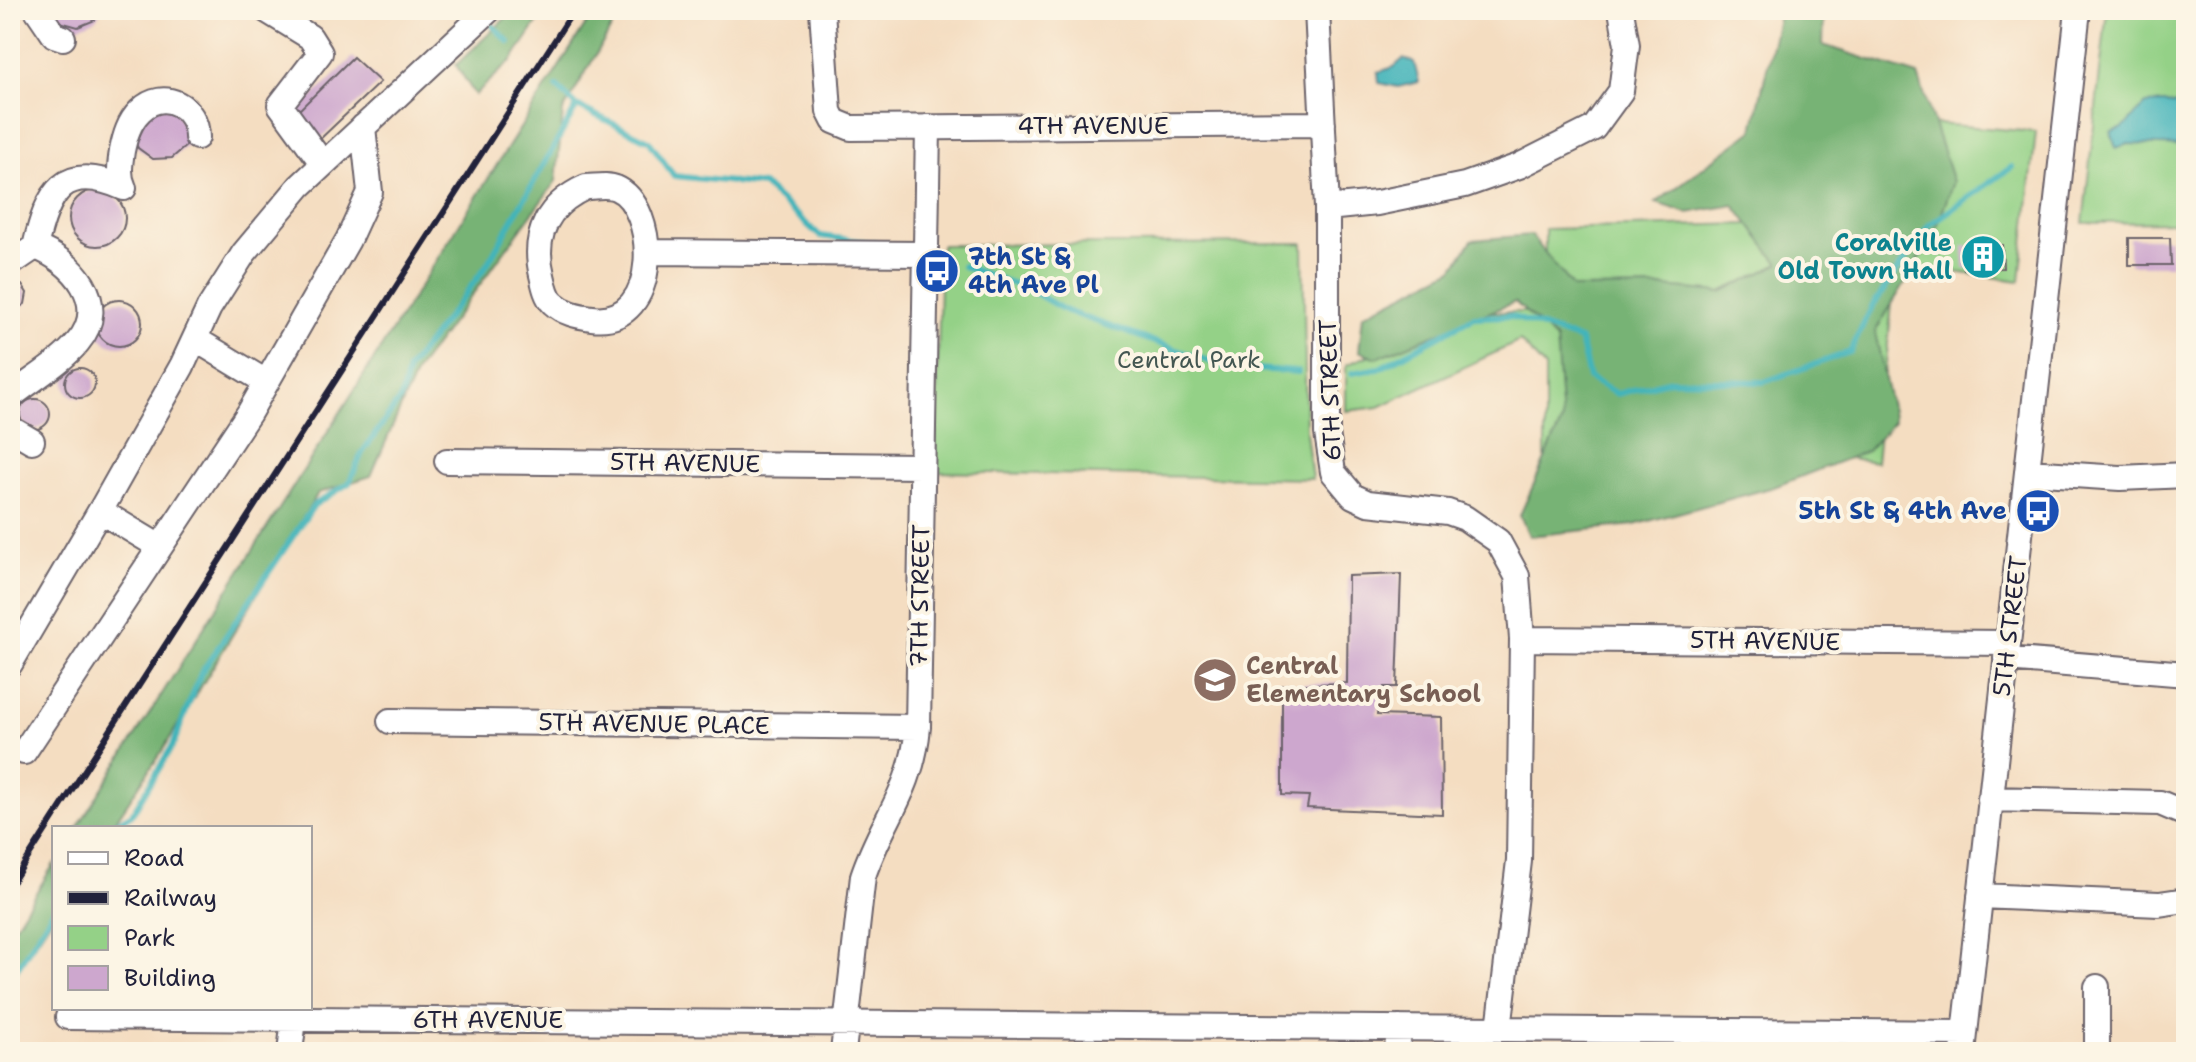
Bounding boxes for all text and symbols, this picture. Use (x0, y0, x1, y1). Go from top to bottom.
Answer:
street label: 4TH AVENUE (1017, 110, 1169, 142)
place label: Coralville Old Town Hall (1778, 227, 1952, 287)
building icon: Coralville Old Town Hall (1959, 233, 2007, 281)
place label: 7th St & 4th Ave Pl (968, 241, 1099, 301)
bus stop icon: 7th St & 4th Ave Pl (913, 247, 961, 295)
street label: 6TH STREET (1312, 318, 1348, 462)
park label: Central Park (1117, 344, 1261, 376)
street label: 5TH AVENUE (610, 446, 760, 480)
bus stop icon: 5th St & 4th Ave (2014, 487, 2062, 535)
place label: 5th St & 4th Ave (1798, 495, 2007, 527)
street label: 7TH STREET (903, 524, 937, 668)
street label: 5TH STREET (1985, 554, 2035, 698)
street label: 5TH AVENUE (1690, 624, 1840, 658)
place label: Central Elementary School (1246, 650, 1481, 710)
school or university icon: Central Elementary School (1191, 656, 1239, 704)
street label: 5TH AVENUE PLACE (538, 706, 770, 742)
legend (52, 826, 312, 1010)
text: Road (124, 842, 184, 874)
text: Railway (124, 882, 217, 914)
text: Park (124, 922, 176, 954)
text: Building (124, 962, 216, 994)
street label: 6TH AVENUE (413, 1004, 563, 1036)

